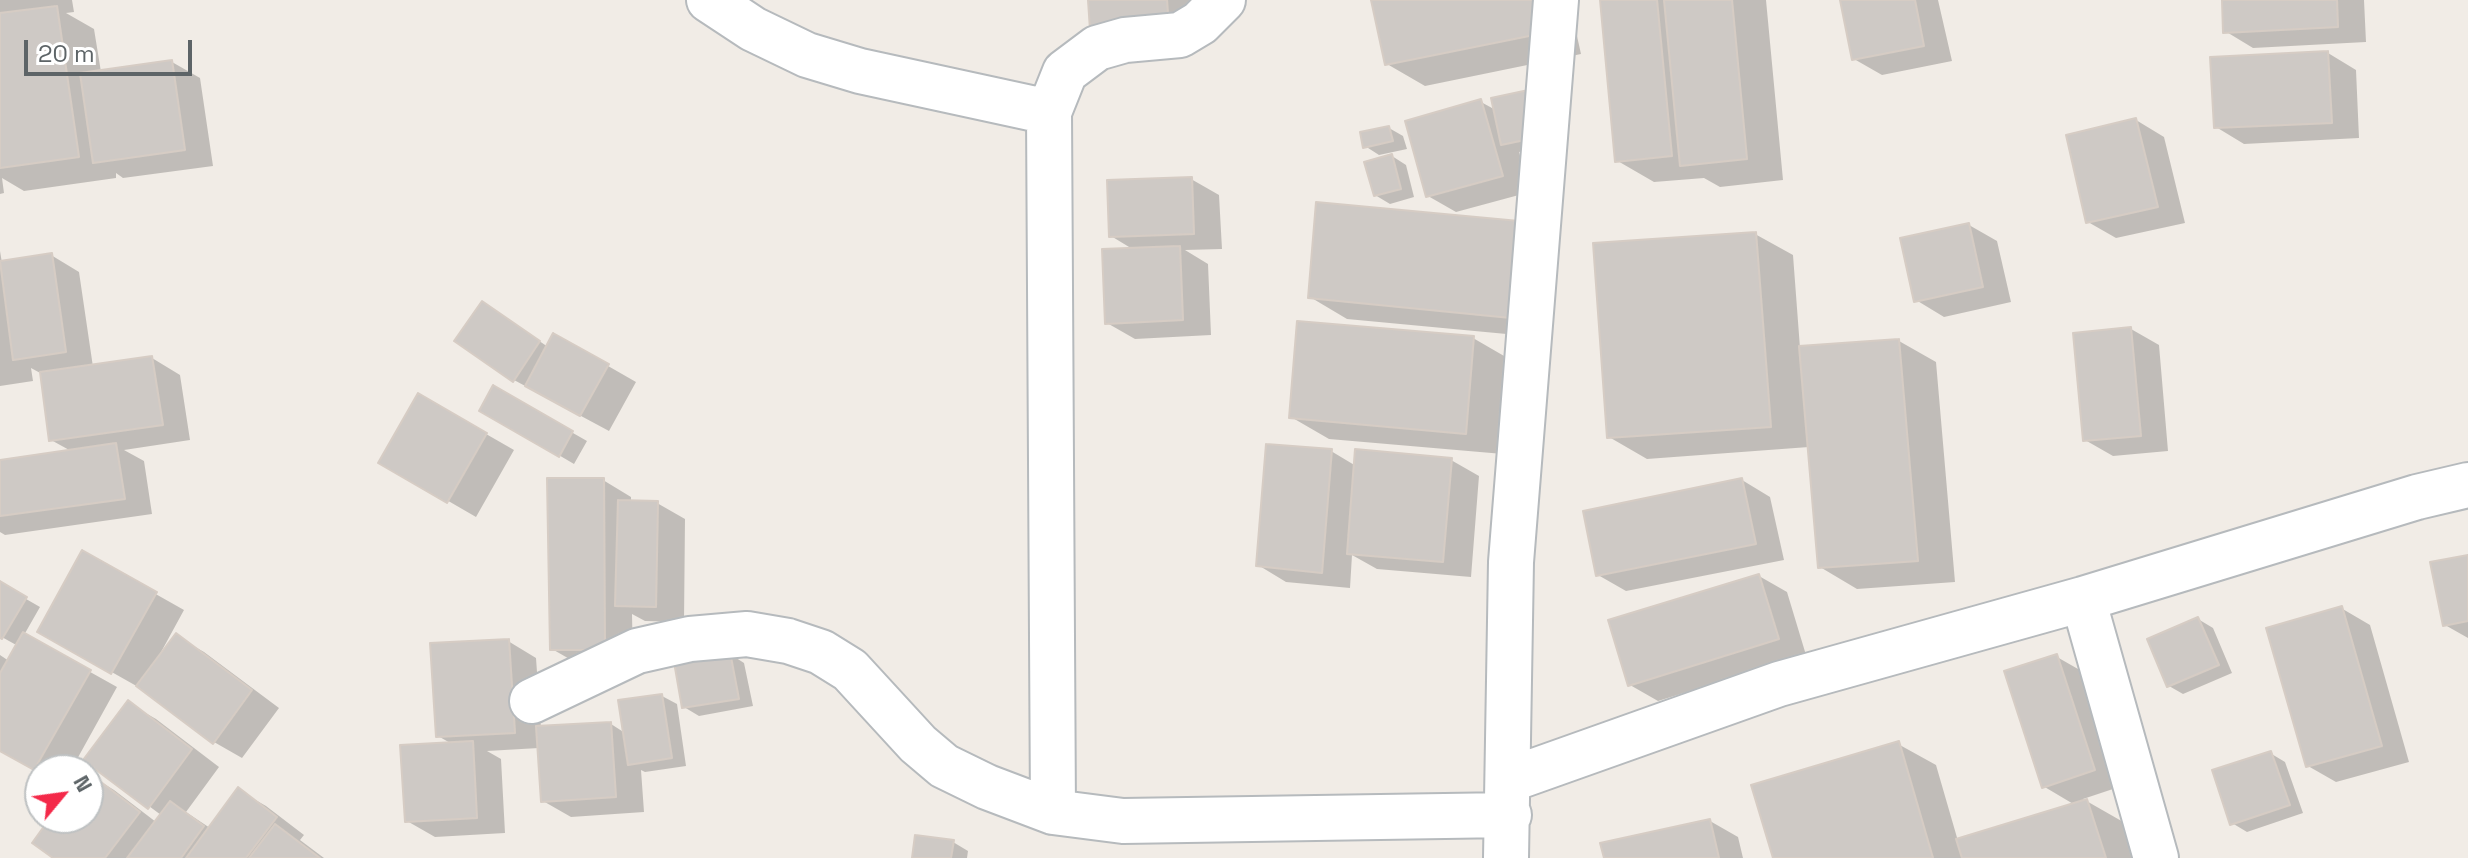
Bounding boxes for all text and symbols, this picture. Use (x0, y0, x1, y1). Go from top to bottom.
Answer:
scale bar (28, 24, 196, 74)
text: 20 m (38, 38, 95, 69)
north arrow (24, 754, 104, 834)
text: N (67, 770, 99, 797)

